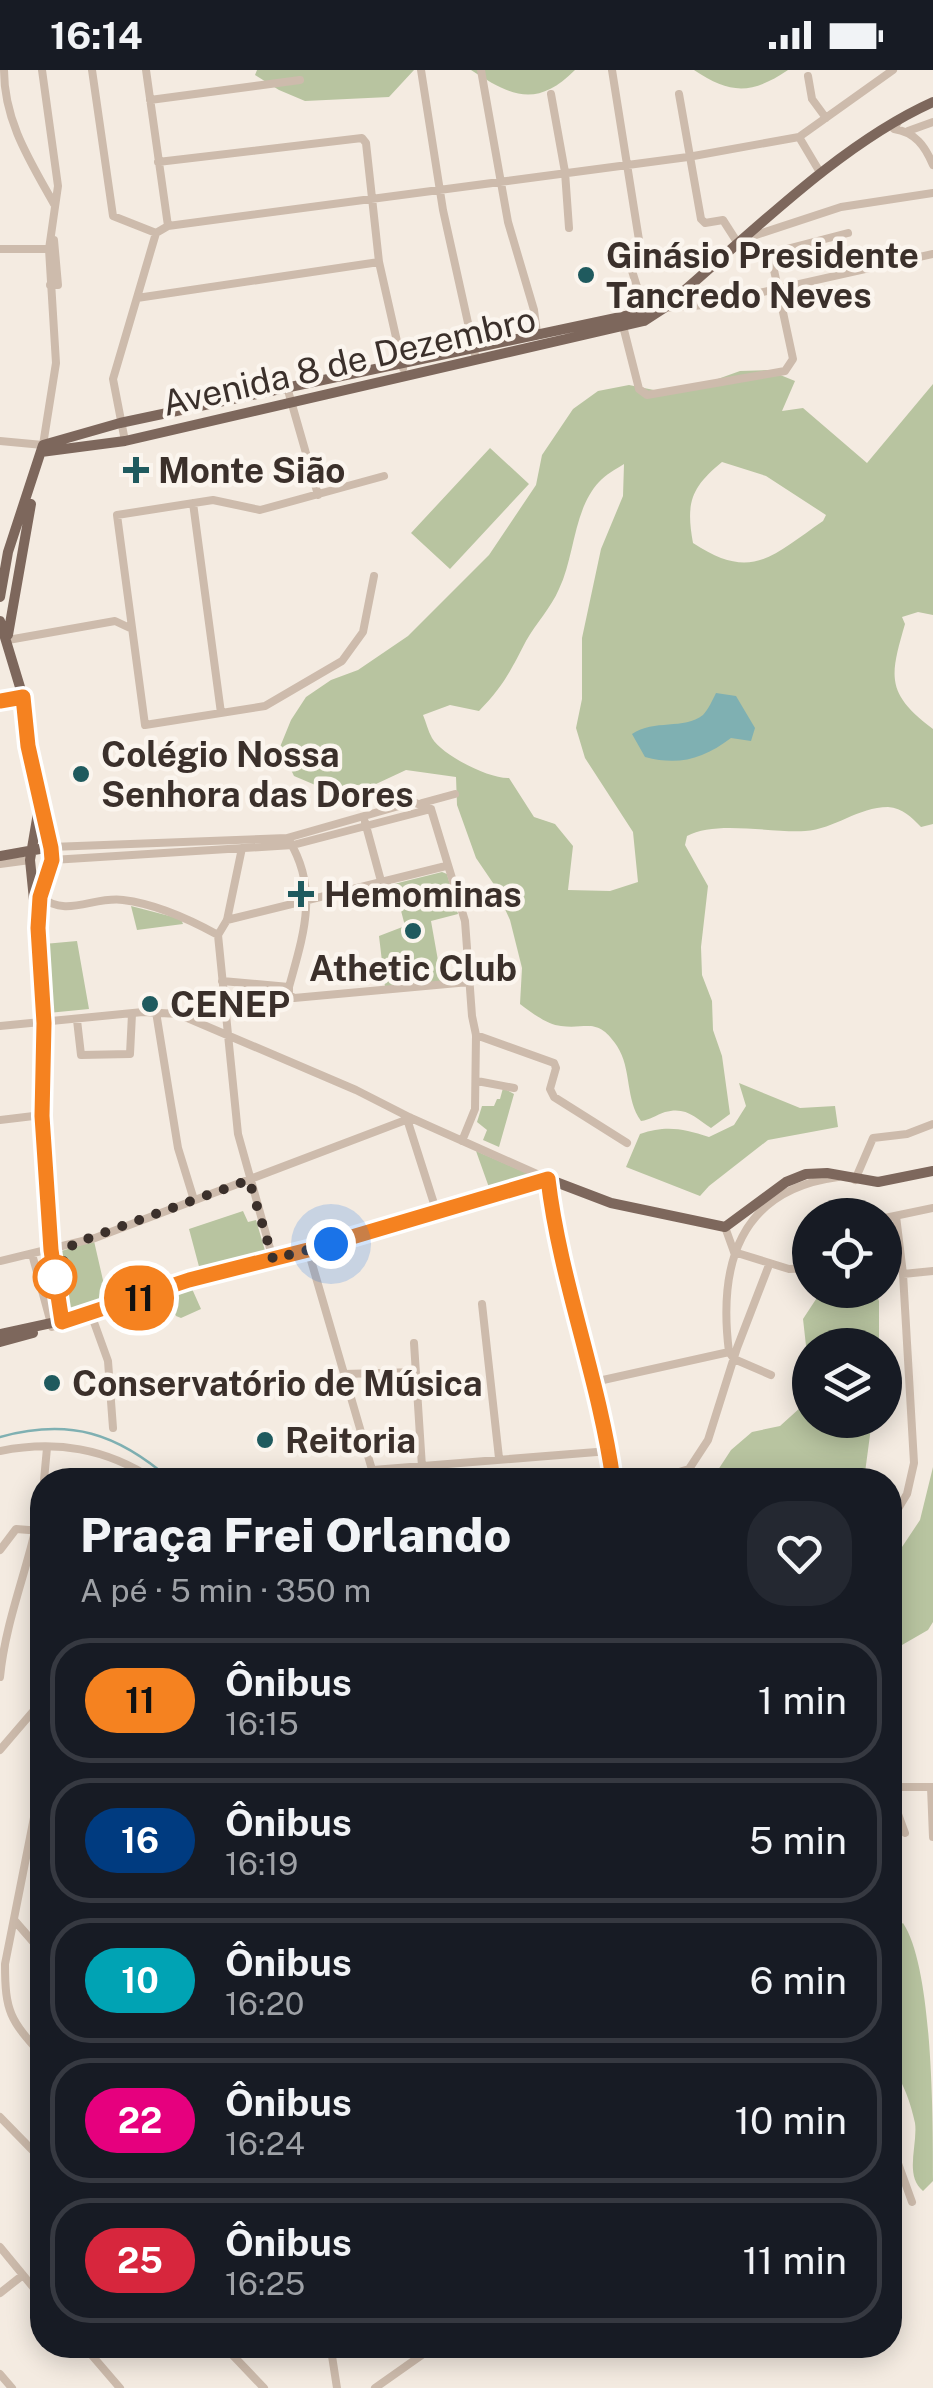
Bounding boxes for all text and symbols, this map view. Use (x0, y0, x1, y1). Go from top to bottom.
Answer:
text: 16:14 (50, 13, 143, 58)
place label: Ginásio Presidente Tancredo Neves (606, 235, 919, 316)
marker: Ginásio Presidente Tancredo Neves (575, 264, 597, 286)
street label: Avenida 8 de Dezembro (158, 298, 540, 424)
place label: Monte Sião (158, 450, 345, 491)
marker: Monte Sião (123, 457, 149, 483)
place label: Colégio Nossa Senhora das Dores (101, 734, 414, 815)
marker: Colégio Nossa Senhora das Dores (70, 763, 92, 785)
place label: Hemominas (324, 874, 522, 915)
marker: Hemominas (288, 881, 314, 907)
marker: Athetic Club (402, 920, 424, 942)
place label: Athetic Club (309, 948, 517, 989)
place label: CENEP (170, 984, 290, 1025)
marker: CENEP (139, 993, 161, 1015)
map controls (792, 1198, 902, 1438)
button: locate (792, 1198, 902, 1308)
your location (306, 1219, 356, 1269)
unlabelled marker (34, 1256, 76, 1298)
line badge: 11 (94, 1266, 184, 1330)
text: 11 (124, 1278, 154, 1319)
button: layers (792, 1328, 902, 1438)
place label: Conservatório de Música (72, 1363, 483, 1404)
marker: Conservatório de Música (41, 1372, 63, 1394)
place label: Reitoria (285, 1420, 416, 1461)
marker: Reitoria (254, 1429, 276, 1451)
button: heart (747, 1501, 852, 1606)
text: Praça Frei Orlando (80, 1506, 511, 1563)
text: A pé · 5 min · 350 m (80, 1572, 371, 1609)
text: Ônibus (225, 1660, 352, 1705)
text: 1 min (758, 1678, 847, 1723)
text: 11 (125, 1680, 155, 1721)
text: 16:15 (225, 1705, 299, 1742)
text: Ônibus (225, 1800, 352, 1845)
text: 5 min (749, 1818, 847, 1863)
text: 16 (121, 1820, 159, 1861)
text: 16:19 (225, 1845, 298, 1882)
text: Ônibus (225, 1940, 352, 1985)
text: 6 min (750, 1958, 847, 2003)
text: 10 (121, 1960, 159, 2001)
text: 16:20 (225, 1985, 304, 2022)
text: Ônibus (225, 2080, 352, 2125)
text: 10 min (735, 2098, 847, 2143)
text: 22 (118, 2100, 162, 2141)
text: 16:24 (225, 2125, 305, 2162)
text: Ônibus (225, 2220, 352, 2265)
text: 11 min (742, 2238, 847, 2283)
text: 25 (117, 2240, 163, 2281)
text: 16:25 (225, 2265, 305, 2302)

